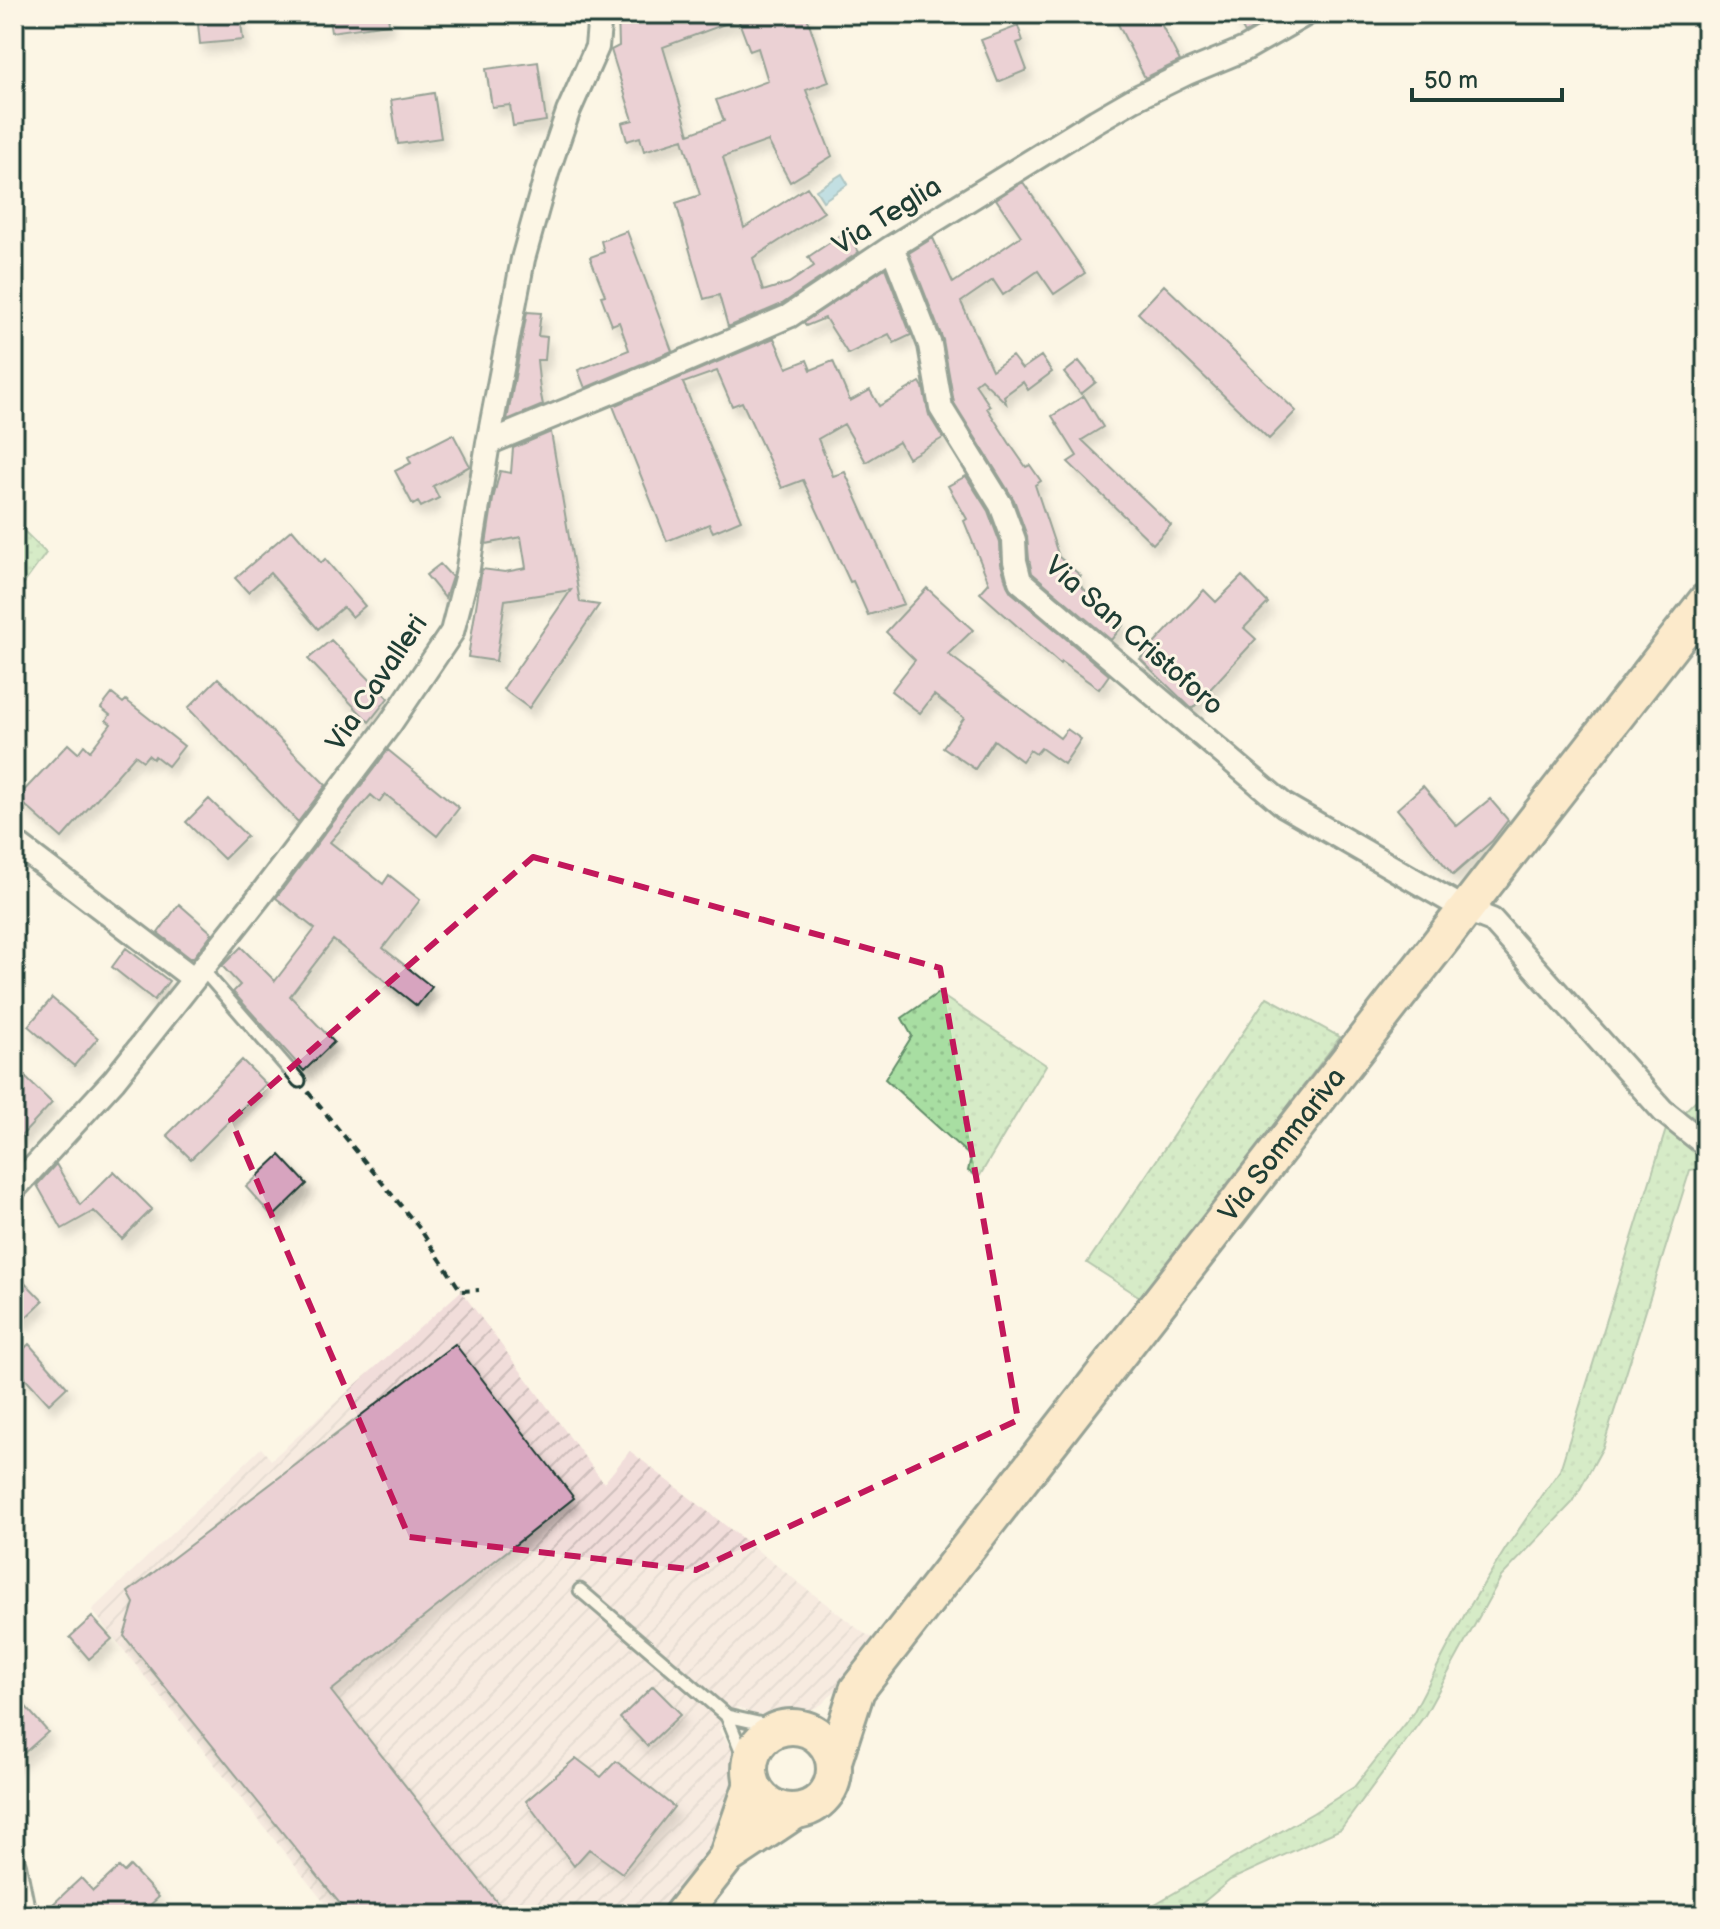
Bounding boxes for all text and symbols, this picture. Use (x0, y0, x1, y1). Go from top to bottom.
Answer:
scale bar (1412, 52, 1562, 102)
text: 50 m (1424, 66, 1478, 95)
street label: Via Teglia (827, 170, 947, 262)
street label: Via San Cristoforo (1038, 549, 1230, 723)
street label: Via Cavalleri (319, 608, 435, 758)
street label: Via Sommariva (1212, 1061, 1352, 1228)

